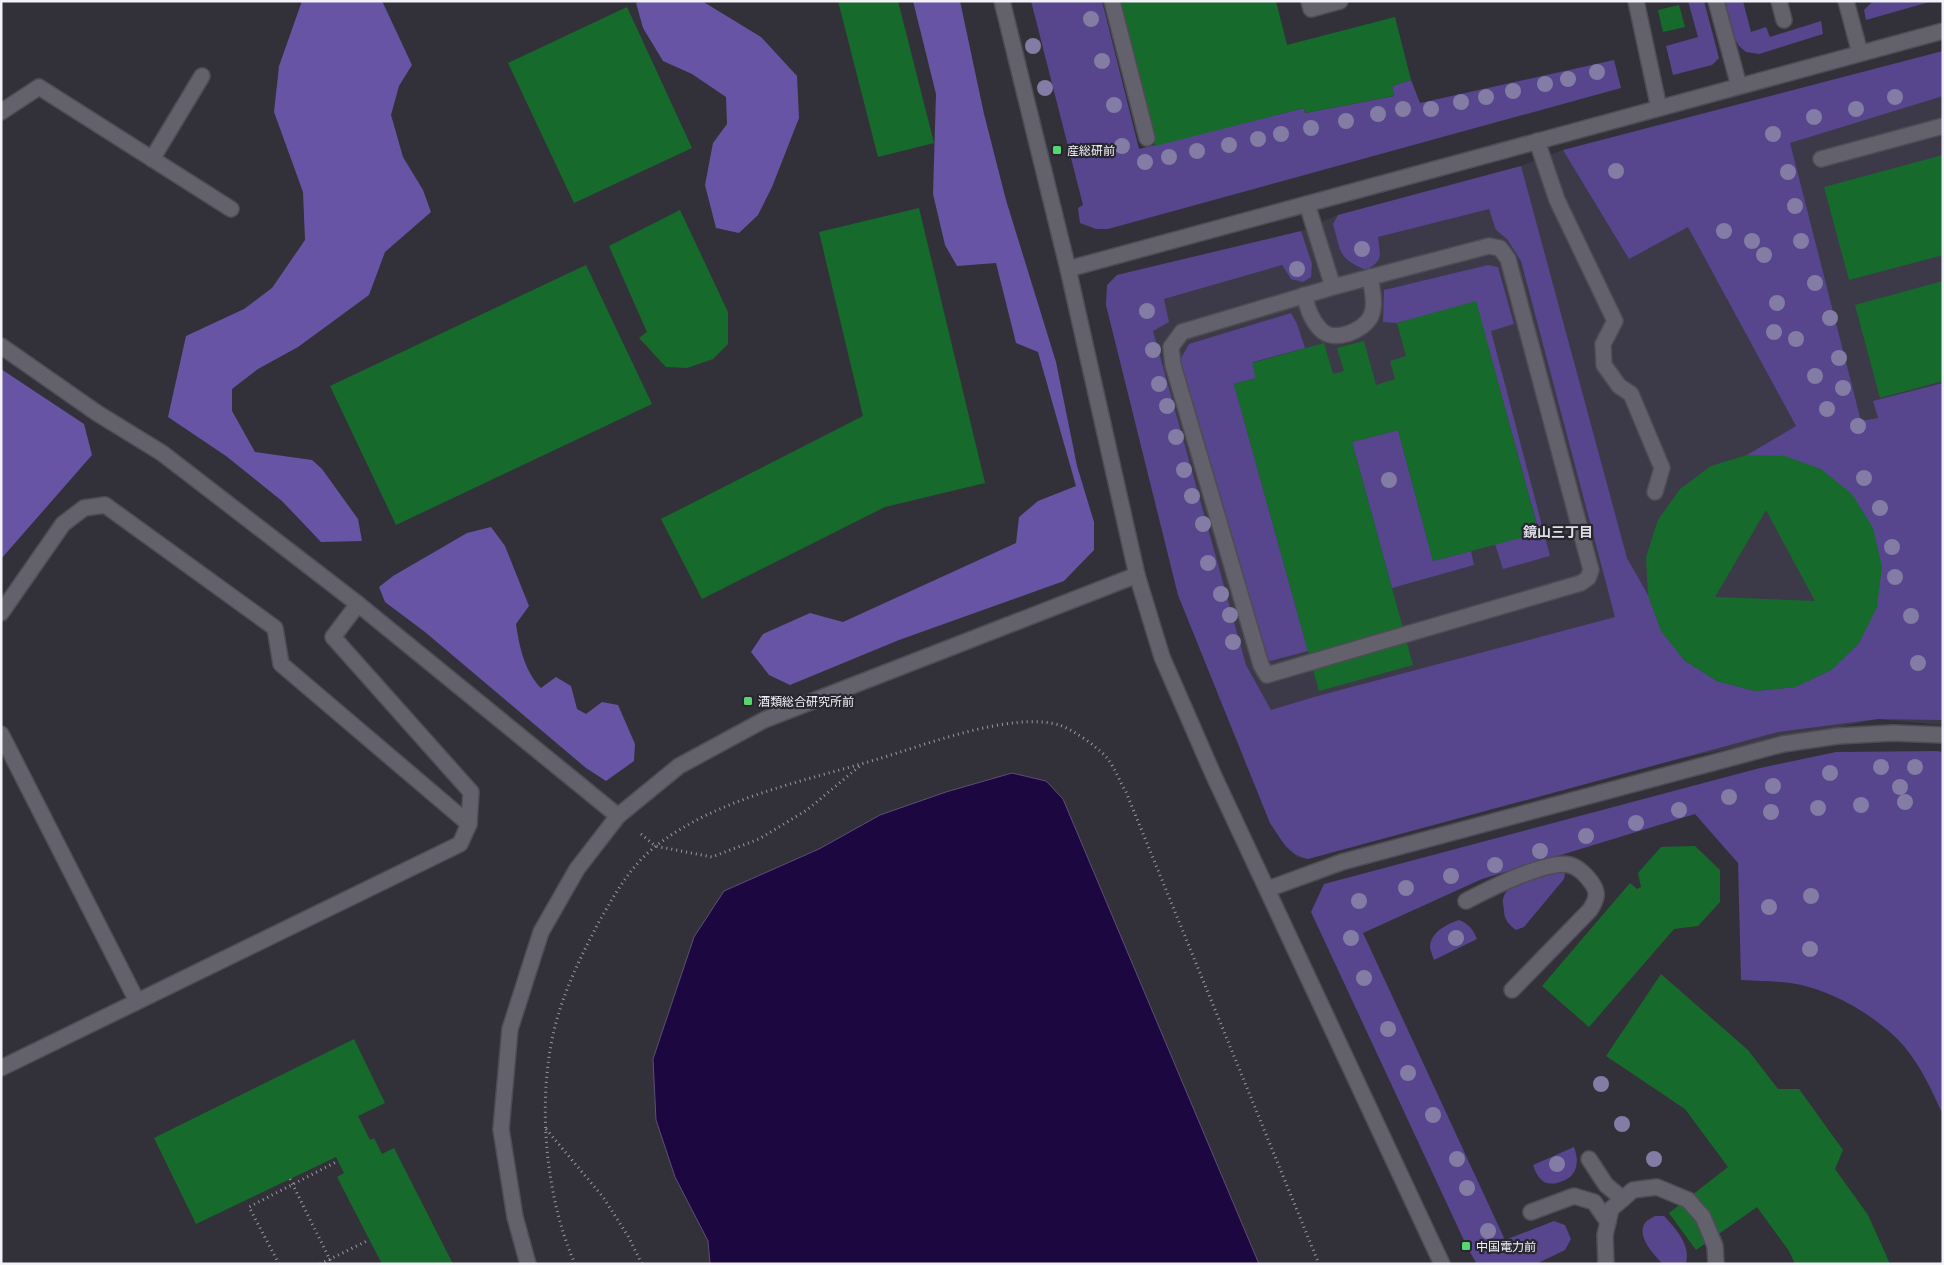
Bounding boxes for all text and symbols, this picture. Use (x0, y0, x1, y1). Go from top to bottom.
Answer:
place label: 産総研前 (1067, 143, 1115, 158)
marker: 産総研前 (1051, 144, 1063, 156)
district label: 鏡山三丁目 (1523, 523, 1593, 541)
place label: 酒類総合研究所前 (758, 694, 854, 709)
marker: 酒類総合研究所前 (742, 695, 754, 707)
place label: 中国電力前 (1476, 1239, 1536, 1254)
marker: 中国電力前 (1460, 1240, 1472, 1252)

